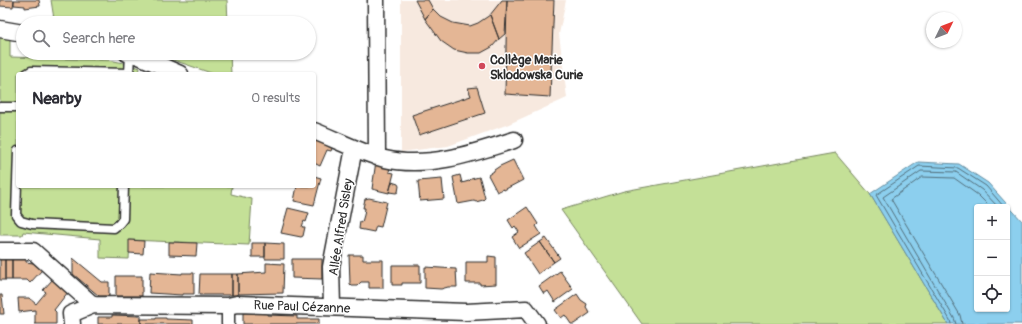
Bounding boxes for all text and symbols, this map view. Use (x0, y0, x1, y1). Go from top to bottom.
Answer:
north arrow (926, 12, 962, 48)
search box (16, 16, 316, 60)
icon: search (30, 27, 52, 49)
text: Search here (62, 29, 135, 48)
place label: Collège Marie Sklodowska Curie (490, 52, 583, 83)
marker: Collège Marie Sklodowska Curie (477, 61, 487, 71)
text: Nearby (32, 88, 81, 109)
text: 0 results (251, 90, 300, 106)
street label: Allée Alfred Sisley (325, 177, 357, 277)
map controls (974, 204, 1010, 312)
button: + (974, 204, 1010, 240)
button: − (974, 240, 1010, 276)
button: locate (974, 276, 1010, 312)
street label: Rue Paul Cézanne (253, 297, 351, 317)

